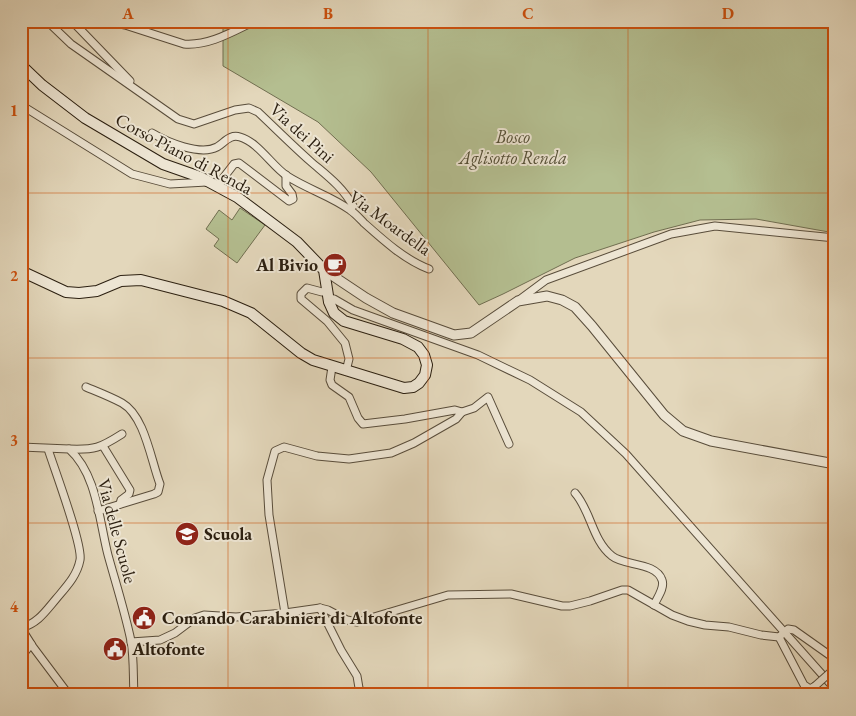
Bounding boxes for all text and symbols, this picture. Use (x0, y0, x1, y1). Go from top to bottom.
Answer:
text: A (121, 3, 134, 24)
text: B (323, 3, 333, 24)
text: C (522, 3, 534, 24)
text: D (722, 3, 734, 24)
street label: Via dei Pini (265, 98, 340, 168)
text: 1 (10, 100, 18, 121)
street label: Corso Piano di Renda (112, 108, 258, 200)
park label: Bosco Aglisotto Renda (457, 125, 567, 170)
street label: Via Moardella (345, 185, 437, 261)
cafe icon: Al Bivio (322, 252, 348, 278)
place label: Al Bivio (255, 253, 318, 276)
text: 2 (10, 265, 19, 286)
text: 3 (10, 430, 18, 451)
street label: Via delle Scuole (92, 476, 143, 586)
school or university icon: Scuola (174, 521, 200, 547)
place label: Scuola (204, 522, 252, 545)
text: 4 (10, 596, 19, 617)
public building icon: Comando Carabinieri di Altofonte (131, 605, 157, 631)
place label: Comando Carabinieri di Altofonte (162, 606, 423, 629)
public building icon: Altofonte (102, 636, 128, 662)
place label: Altofonte (131, 637, 205, 660)

